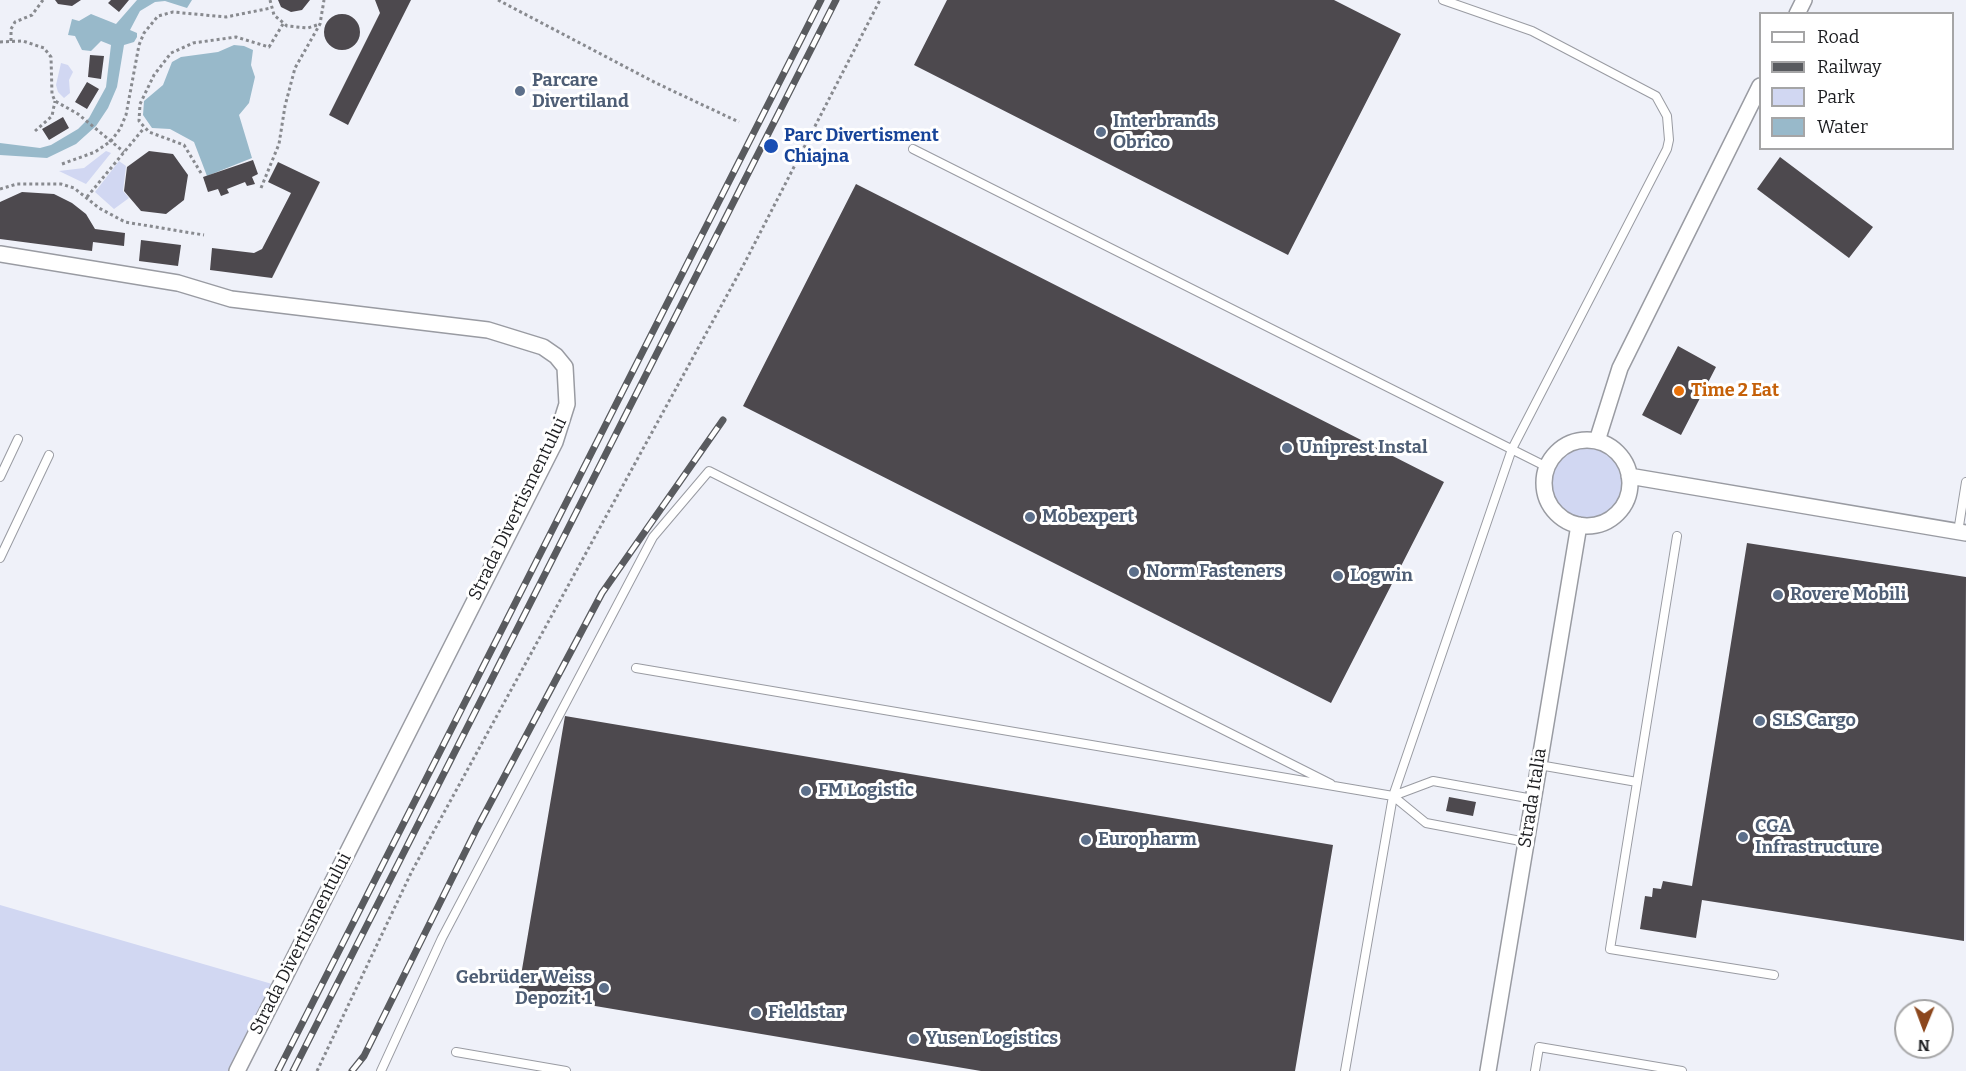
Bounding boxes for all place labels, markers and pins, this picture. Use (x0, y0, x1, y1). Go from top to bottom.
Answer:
place label: Parcare Divertiland (532, 70, 629, 112)
marker: Parcare Divertiland (513, 84, 527, 98)
place label: Interbrands Obrico (1113, 111, 1216, 154)
place label: Parc Divertisment Chiajna (784, 125, 939, 168)
marker: Interbrands Obrico (1094, 125, 1108, 139)
marker: Parc Divertisment Chiajna (762, 137, 780, 155)
place label: Time 2 Eat (1691, 380, 1779, 402)
marker: Time 2 Eat (1672, 384, 1686, 398)
place label: Uniprest Instal (1299, 437, 1427, 459)
marker: Uniprest Instal (1280, 441, 1294, 455)
place label: Mobexpert (1042, 506, 1134, 528)
marker: Mobexpert (1023, 510, 1037, 524)
place label: Norm Fasteners (1146, 561, 1283, 583)
marker: Norm Fasteners (1127, 565, 1141, 579)
place label: Logwin (1350, 565, 1413, 587)
marker: Logwin (1331, 569, 1345, 583)
place label: Rovere Mobili (1790, 584, 1906, 606)
marker: Rovere Mobili (1771, 588, 1785, 602)
place label: SLS Cargo (1772, 710, 1856, 732)
marker: SLS Cargo (1753, 714, 1767, 728)
place label: FM Logistic (818, 780, 914, 802)
marker: FM Logistic (799, 784, 813, 798)
place label: CGA Infrastructure (1755, 816, 1879, 858)
place label: Europharm (1098, 829, 1197, 851)
marker: CGA Infrastructure (1736, 830, 1750, 844)
marker: Europharm (1079, 833, 1093, 847)
place label: Gebrüder Weiss Depozit 1 (456, 967, 592, 1010)
marker: Gebrüder Weiss Depozit 1 (597, 981, 611, 995)
place label: Fieldstar (768, 1002, 844, 1024)
marker: Fieldstar (749, 1006, 763, 1020)
place label: Yusen Logistics (926, 1028, 1058, 1050)
marker: Yusen Logistics (907, 1032, 921, 1046)

